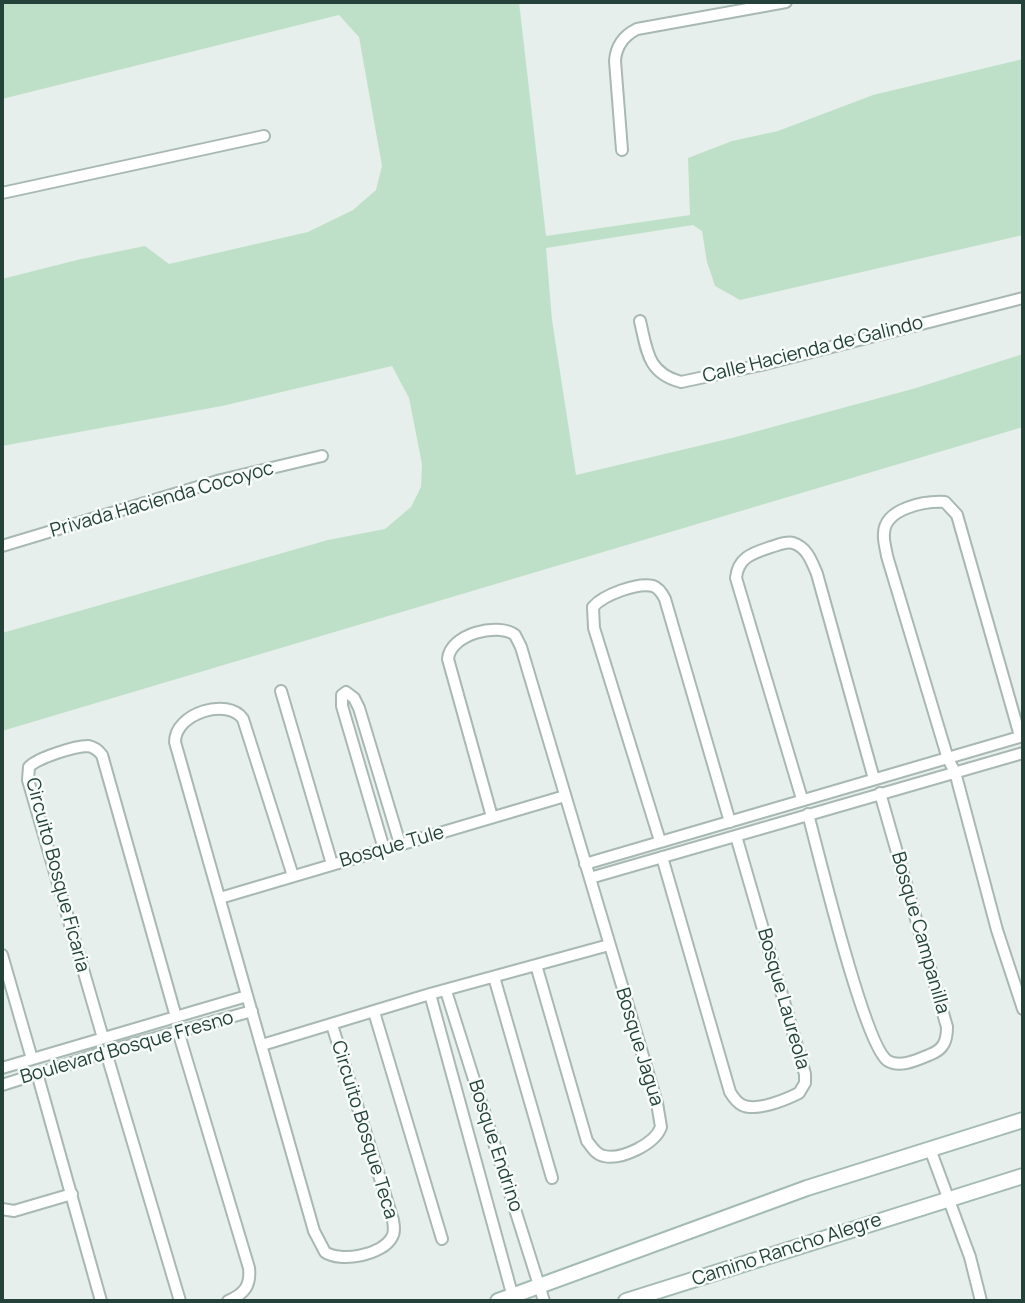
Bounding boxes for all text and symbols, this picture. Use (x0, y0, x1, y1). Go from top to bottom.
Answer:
street label: Calle Hacienda de Galindo (700, 312, 926, 388)
street label: Privada Hacienda Cocoyoc (48, 457, 276, 543)
street label: Circuito Bosque Ficaria (20, 775, 94, 975)
street label: Bosque Tule (337, 821, 447, 873)
street label: Bosque Campanilla (886, 849, 954, 1017)
street label: Bosque Laureola (752, 926, 814, 1072)
street label: Bosque Jagua (610, 985, 668, 1109)
street label: Boulevard Bosque Fresno (18, 1007, 236, 1089)
street label: Circuito Bosque Teca (326, 1038, 402, 1222)
street label: Bosque Endrino (463, 1077, 527, 1215)
street label: Camino Rancho Alegre (689, 1209, 885, 1291)

